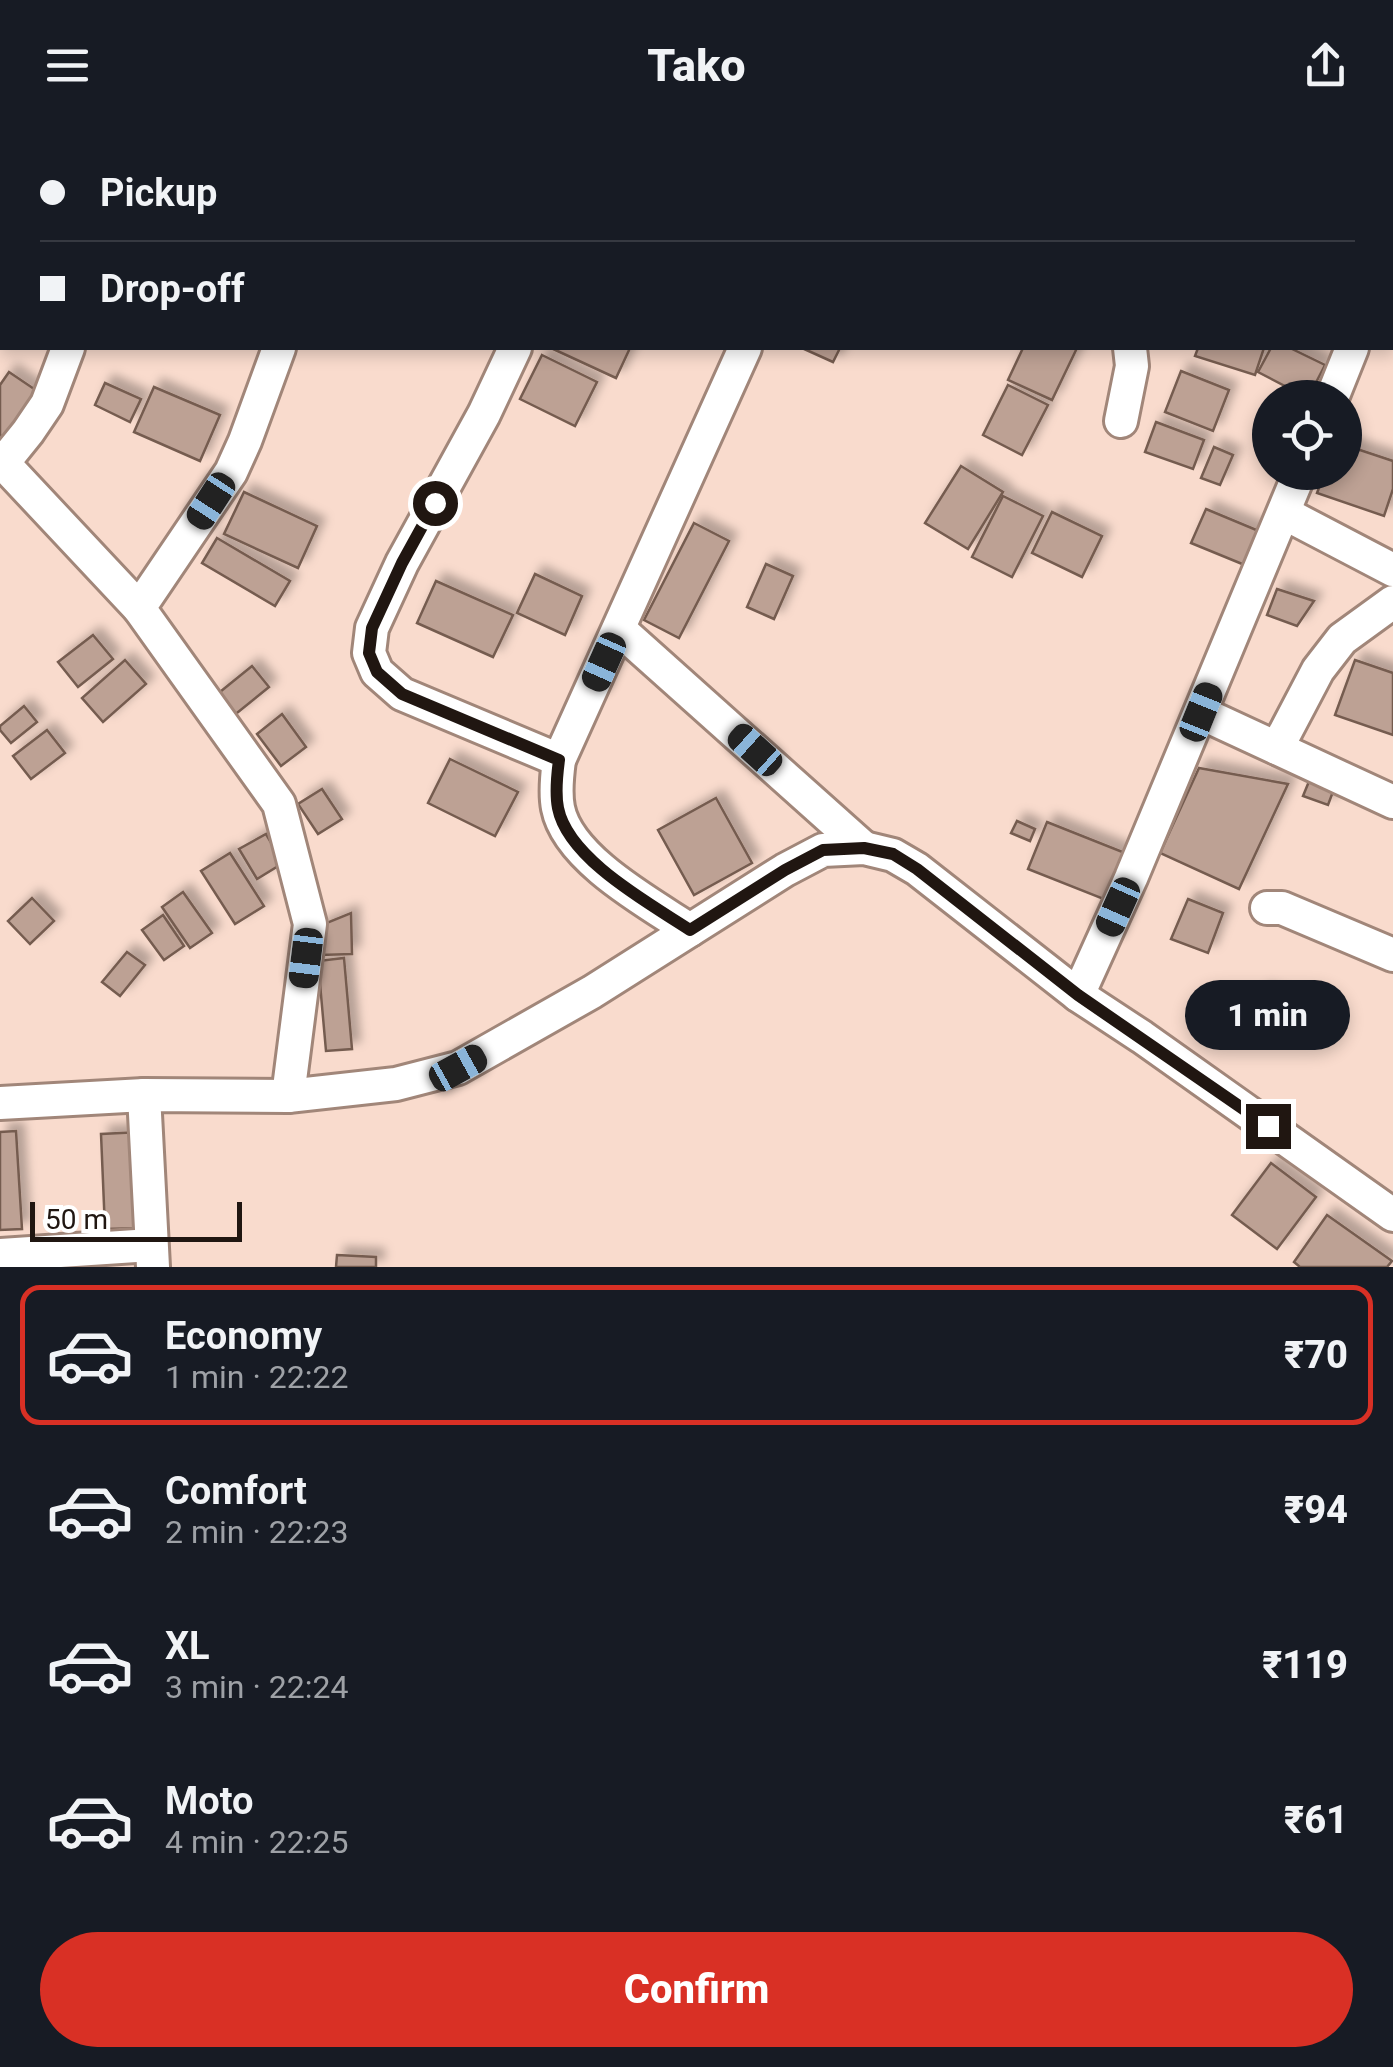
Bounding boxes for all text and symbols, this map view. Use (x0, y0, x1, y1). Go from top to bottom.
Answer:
icon: menu (40, 38, 95, 93)
icon: share (1298, 38, 1353, 93)
text: Tako (647, 39, 746, 92)
text: Pickup (100, 171, 217, 215)
text: Drop-off (100, 267, 245, 311)
map controls (1252, 380, 1362, 490)
button: locate (1252, 380, 1362, 490)
car (182, 468, 240, 534)
route start (413, 481, 458, 526)
car (578, 628, 630, 696)
car (1176, 679, 1226, 745)
car (723, 719, 787, 781)
car (1092, 873, 1144, 941)
car (287, 926, 325, 990)
callout: 1 min (1186, 981, 1350, 1051)
text: 1 min (1227, 996, 1308, 1034)
car (424, 1040, 492, 1096)
route end (1246, 1104, 1291, 1149)
scale bar (30, 1197, 242, 1242)
text: 50 m (45, 1203, 108, 1236)
icon: car (45, 1310, 135, 1400)
text: Economy (165, 1314, 322, 1358)
text: ₹70 (1284, 1333, 1348, 1377)
text: 1 min · 22:22 (165, 1358, 348, 1396)
icon: car (45, 1465, 135, 1555)
text: Comfort (165, 1469, 307, 1513)
text: ₹94 (1284, 1488, 1348, 1532)
text: 2 min · 22:23 (165, 1513, 348, 1551)
icon: car (45, 1620, 135, 1710)
text: XL (165, 1624, 210, 1668)
text: ₹119 (1262, 1643, 1348, 1687)
text: 3 min · 22:24 (165, 1668, 348, 1706)
icon: car (45, 1775, 135, 1865)
text: Moto (165, 1779, 254, 1823)
text: ₹61 (1284, 1798, 1348, 1842)
text: 4 min · 22:25 (165, 1823, 348, 1861)
button: Confirm (40, 1932, 1353, 2047)

